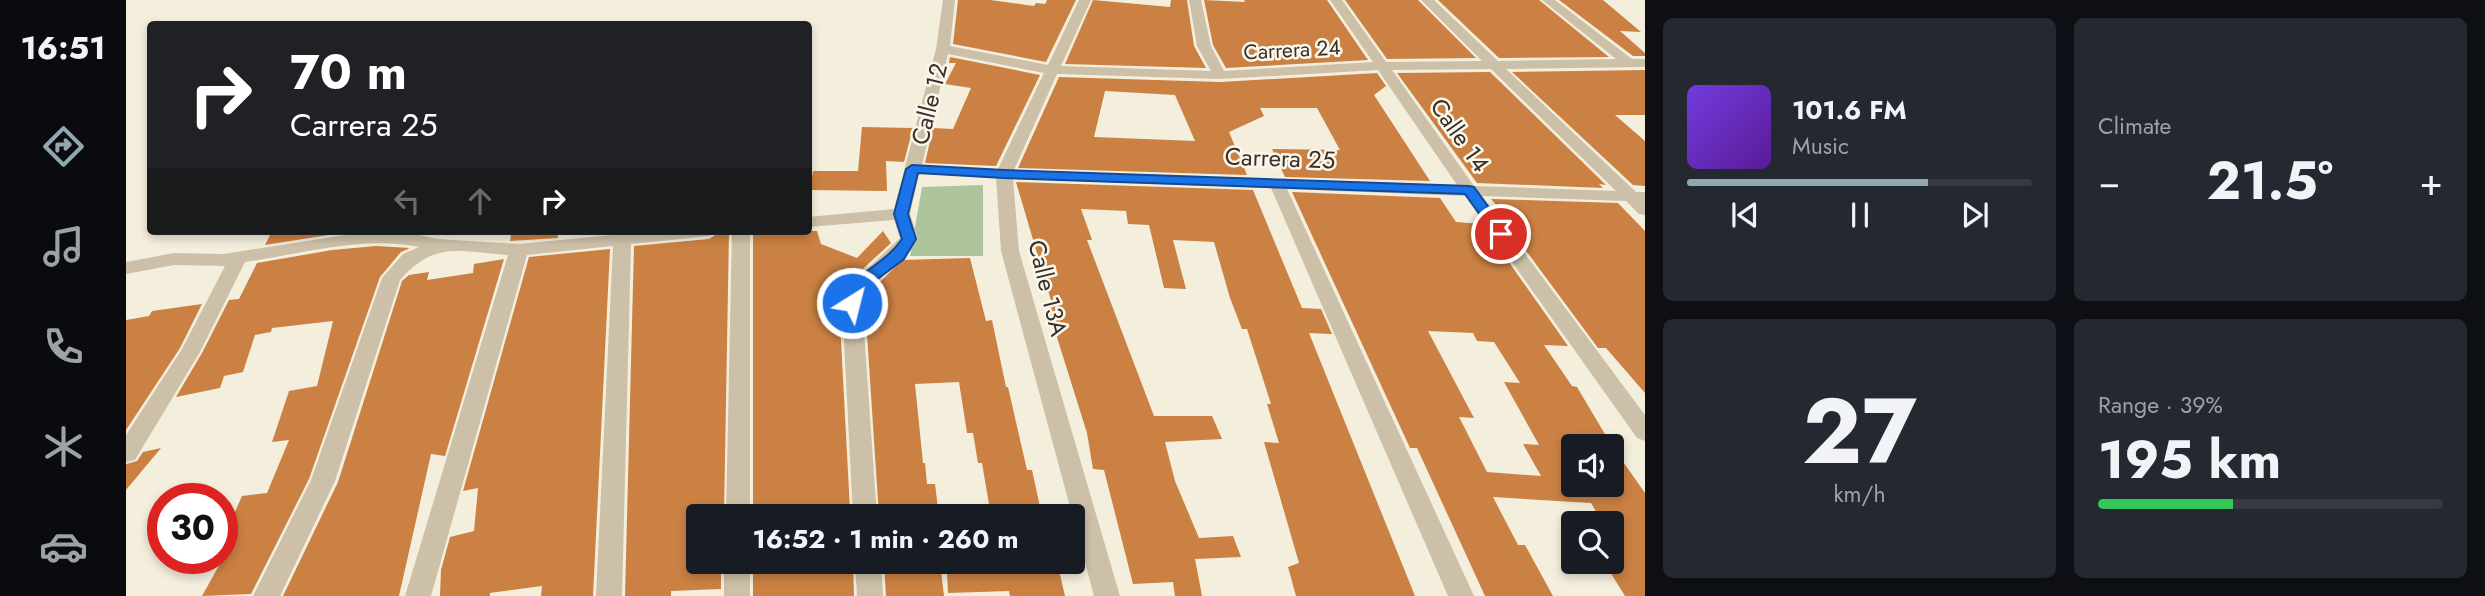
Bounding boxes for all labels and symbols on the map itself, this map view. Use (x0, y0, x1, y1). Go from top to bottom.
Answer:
street label: Carrera 24 (1243, 32, 1341, 68)
street label: Calle 12 (902, 59, 956, 149)
street label: Calle 14 (1422, 91, 1498, 179)
street label: Carrera 25 (1224, 139, 1336, 177)
pin (1471, 204, 1531, 264)
street label: Calle 13A (1019, 236, 1077, 340)
position arrow (815, 266, 889, 340)
speed limit sign: 30 (147, 483, 238, 574)

